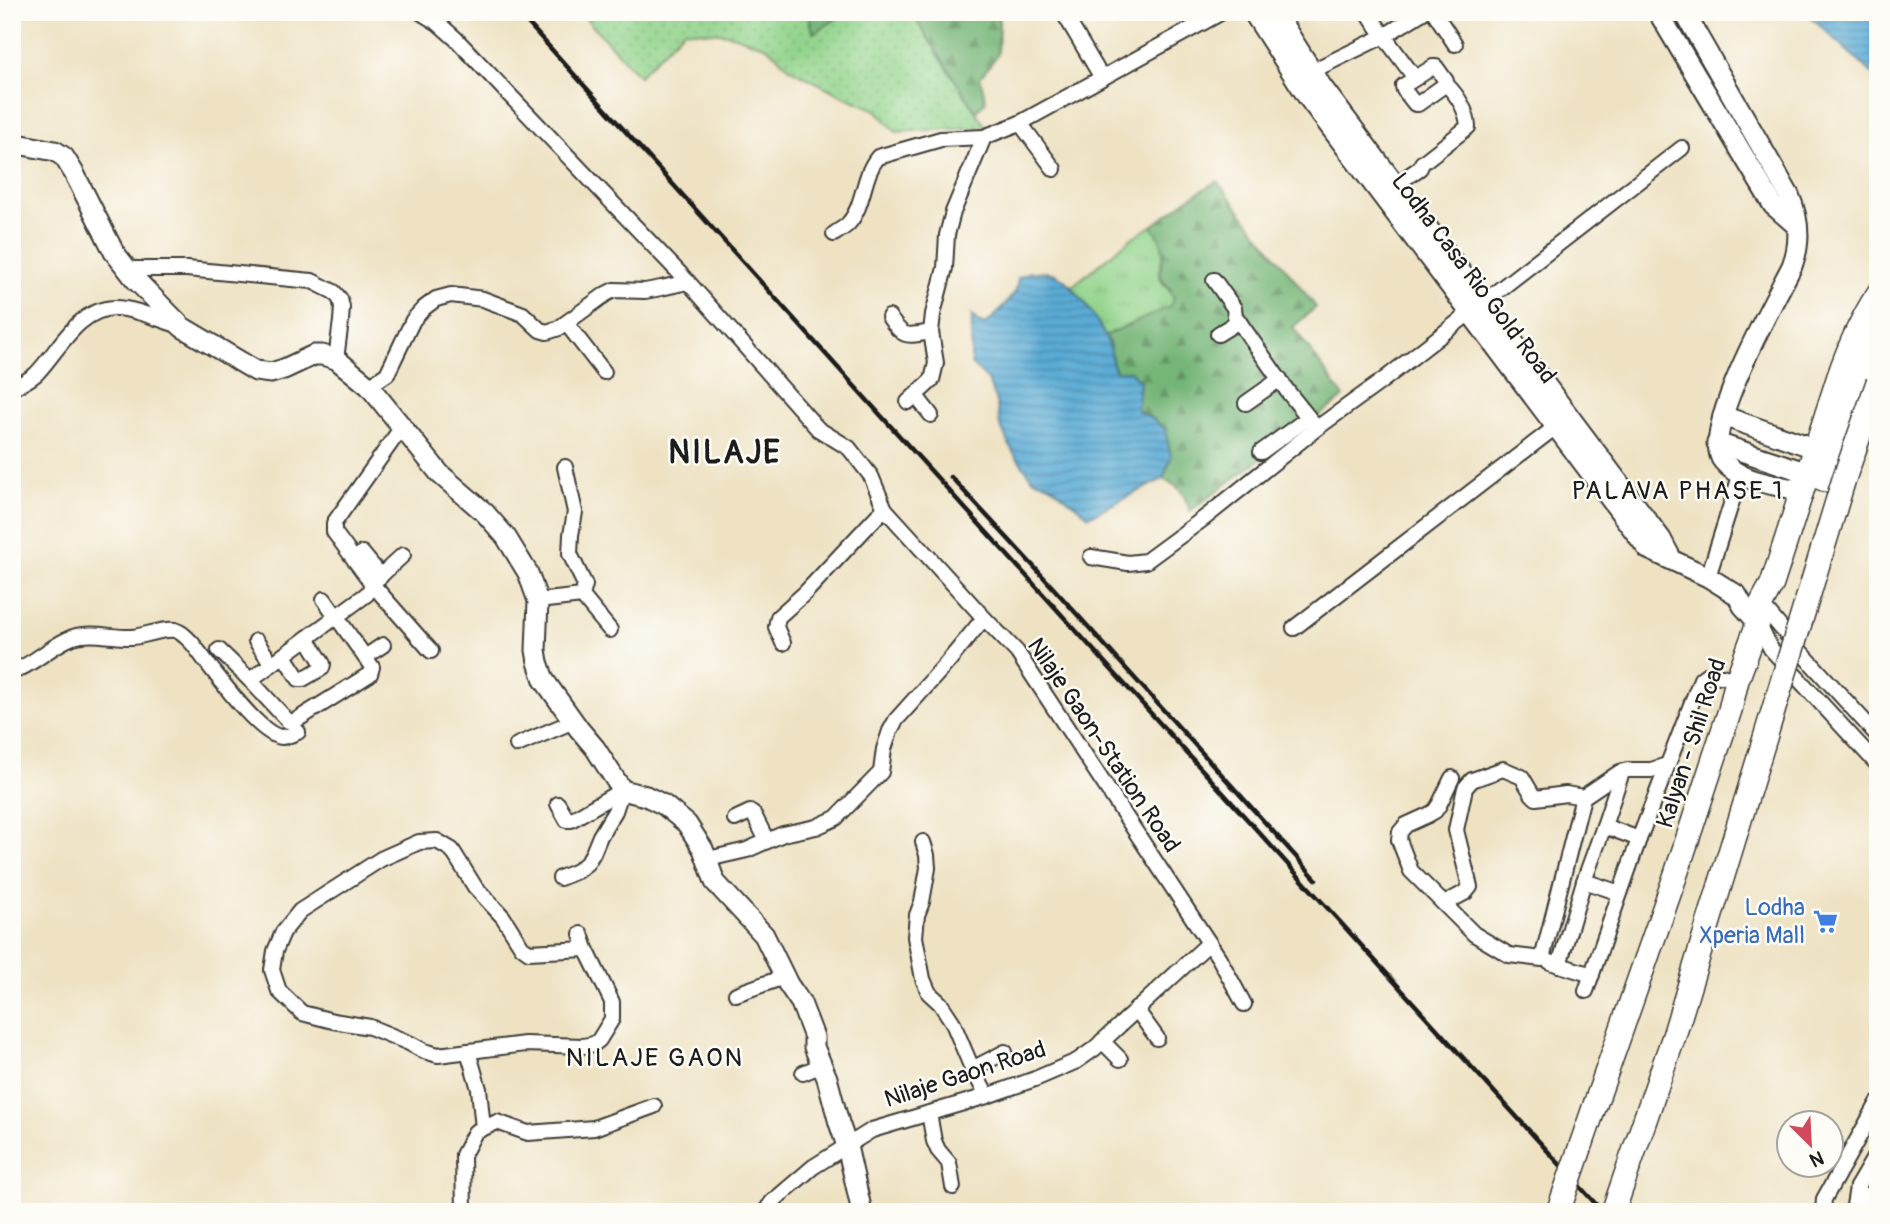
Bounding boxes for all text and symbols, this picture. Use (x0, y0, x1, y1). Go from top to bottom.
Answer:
street label: Lodha Casa Rio Gold Road (1385, 167, 1562, 389)
district label: NILAJE (668, 433, 782, 473)
district label: PALAVA PHASE 1 (1572, 475, 1784, 507)
street label: Nilaje Gaon-Station Road (1021, 632, 1186, 858)
street label: Kalyan - Shil Road (1650, 655, 1733, 832)
place label: Lodha Xperia Mall (1699, 893, 1805, 950)
supermarket icon: Lodha Xperia Mall (1811, 907, 1839, 935)
street label: Nilaje Gaon Road (881, 1035, 1050, 1114)
district label: NILAJE GAON (566, 1042, 744, 1074)
north arrow (1774, 1108, 1844, 1178)
text: N (1806, 1145, 1827, 1172)

